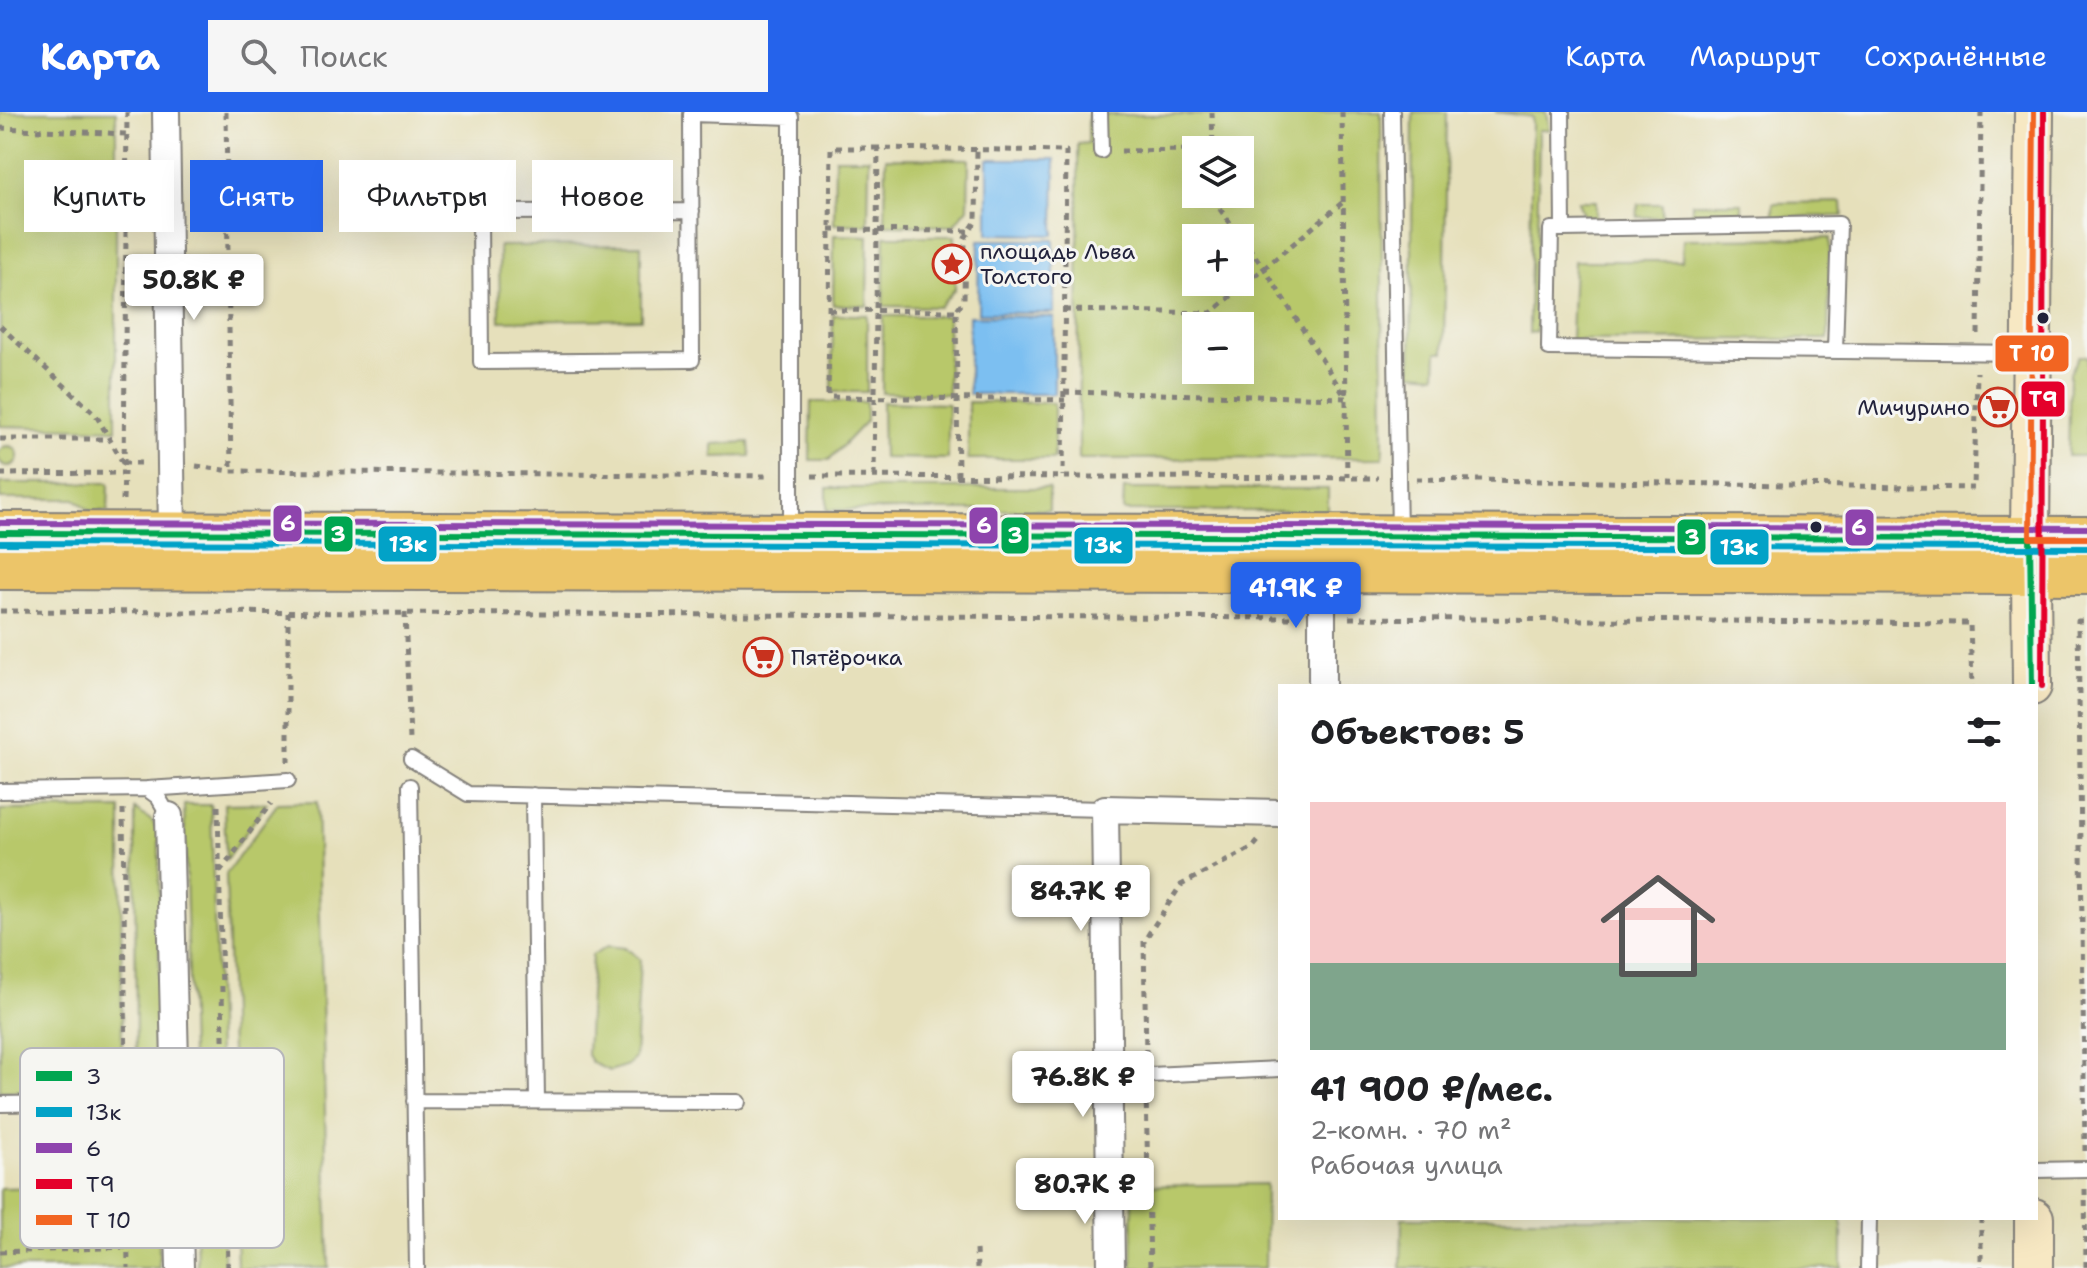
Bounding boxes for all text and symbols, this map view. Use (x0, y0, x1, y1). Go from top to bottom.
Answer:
search box (208, 20, 768, 92)
text: Карта (40, 31, 160, 82)
icon: search (236, 34, 280, 78)
text: Поиск (300, 36, 388, 77)
text: Карта (1565, 37, 1645, 75)
text: Маршрут (1689, 37, 1820, 75)
text: Сохранённые (1864, 37, 2047, 75)
map controls (1182, 136, 1254, 384)
button: layers (1182, 136, 1254, 208)
chip: Купить (24, 160, 174, 232)
chip: Снять (190, 160, 323, 232)
chip: Фильтры (339, 160, 516, 232)
chip: Новое (532, 160, 673, 232)
button: + (1182, 224, 1254, 296)
place label: площадь Льва Толстого (980, 237, 1136, 291)
place icon: площадь Льва Толстого (931, 243, 973, 285)
pin: 50.8K ₽ (120, 254, 268, 322)
text: 50.8K ₽ (143, 262, 245, 297)
unlabelled marker (2035, 310, 2051, 326)
button: − (1182, 312, 1254, 384)
line badge: Т 10 (1994, 334, 2070, 373)
text: Т 10 (2009, 339, 2055, 368)
line badge: Т9 (2020, 380, 2066, 418)
text: Т9 (2028, 385, 2058, 414)
supermarket icon: Мичурино (1977, 386, 2019, 428)
place label: Мичурино (1857, 393, 1970, 422)
line badge: 6 (272, 504, 303, 543)
line badge: 6 (968, 506, 999, 545)
line badge: 6 (1844, 508, 1875, 547)
text: 6 (280, 509, 296, 538)
text: 6 (976, 511, 992, 540)
text: 6 (1851, 513, 1867, 542)
line badge: 3 (323, 515, 354, 553)
line badge: 3 (1000, 516, 1030, 555)
line badge: 3 (1676, 518, 1707, 556)
unlabelled marker (1808, 519, 1824, 535)
text: 3 (330, 520, 346, 549)
text: 3 (1007, 521, 1023, 550)
text: 3 (1684, 523, 1700, 552)
line badge: 13к (377, 525, 438, 563)
line badge: 13к (1073, 526, 1134, 565)
line badge: 13к (1709, 528, 1770, 566)
text: 13к (389, 530, 428, 559)
text: 13к (1084, 531, 1123, 560)
text: 13к (1720, 533, 1759, 562)
pin: 41.9K ₽ (1222, 562, 1370, 630)
text: 41.9K ₽ (1249, 570, 1343, 605)
supermarket icon: Пятёрочка (742, 636, 784, 678)
place label: Пятёрочка (791, 643, 903, 672)
text: Объектов: 5 (1310, 709, 1525, 755)
icon: filters (1962, 710, 2006, 754)
icon: home (1586, 854, 1730, 998)
pin: 84.7K ₽ (1007, 865, 1155, 933)
text: 84.7K ₽ (1030, 873, 1132, 908)
legend (20, 1048, 284, 1248)
pin: 76.8K ₽ (1009, 1051, 1157, 1119)
text: 76.8K ₽ (1030, 1059, 1136, 1094)
text: 3 (86, 1062, 101, 1091)
text: 41 900 ₽/мес. (1310, 1066, 1553, 1112)
text: 13к (86, 1098, 122, 1127)
text: 2-комн. · 70 m² (1310, 1112, 1512, 1147)
text: 6 (86, 1134, 101, 1163)
text: Рабочая улица (1310, 1147, 1503, 1182)
pin: 80.7K ₽ (1011, 1158, 1159, 1226)
text: 80.7K ₽ (1034, 1166, 1136, 1201)
text: Т9 (86, 1170, 115, 1199)
text: Т 10 (86, 1206, 131, 1235)

